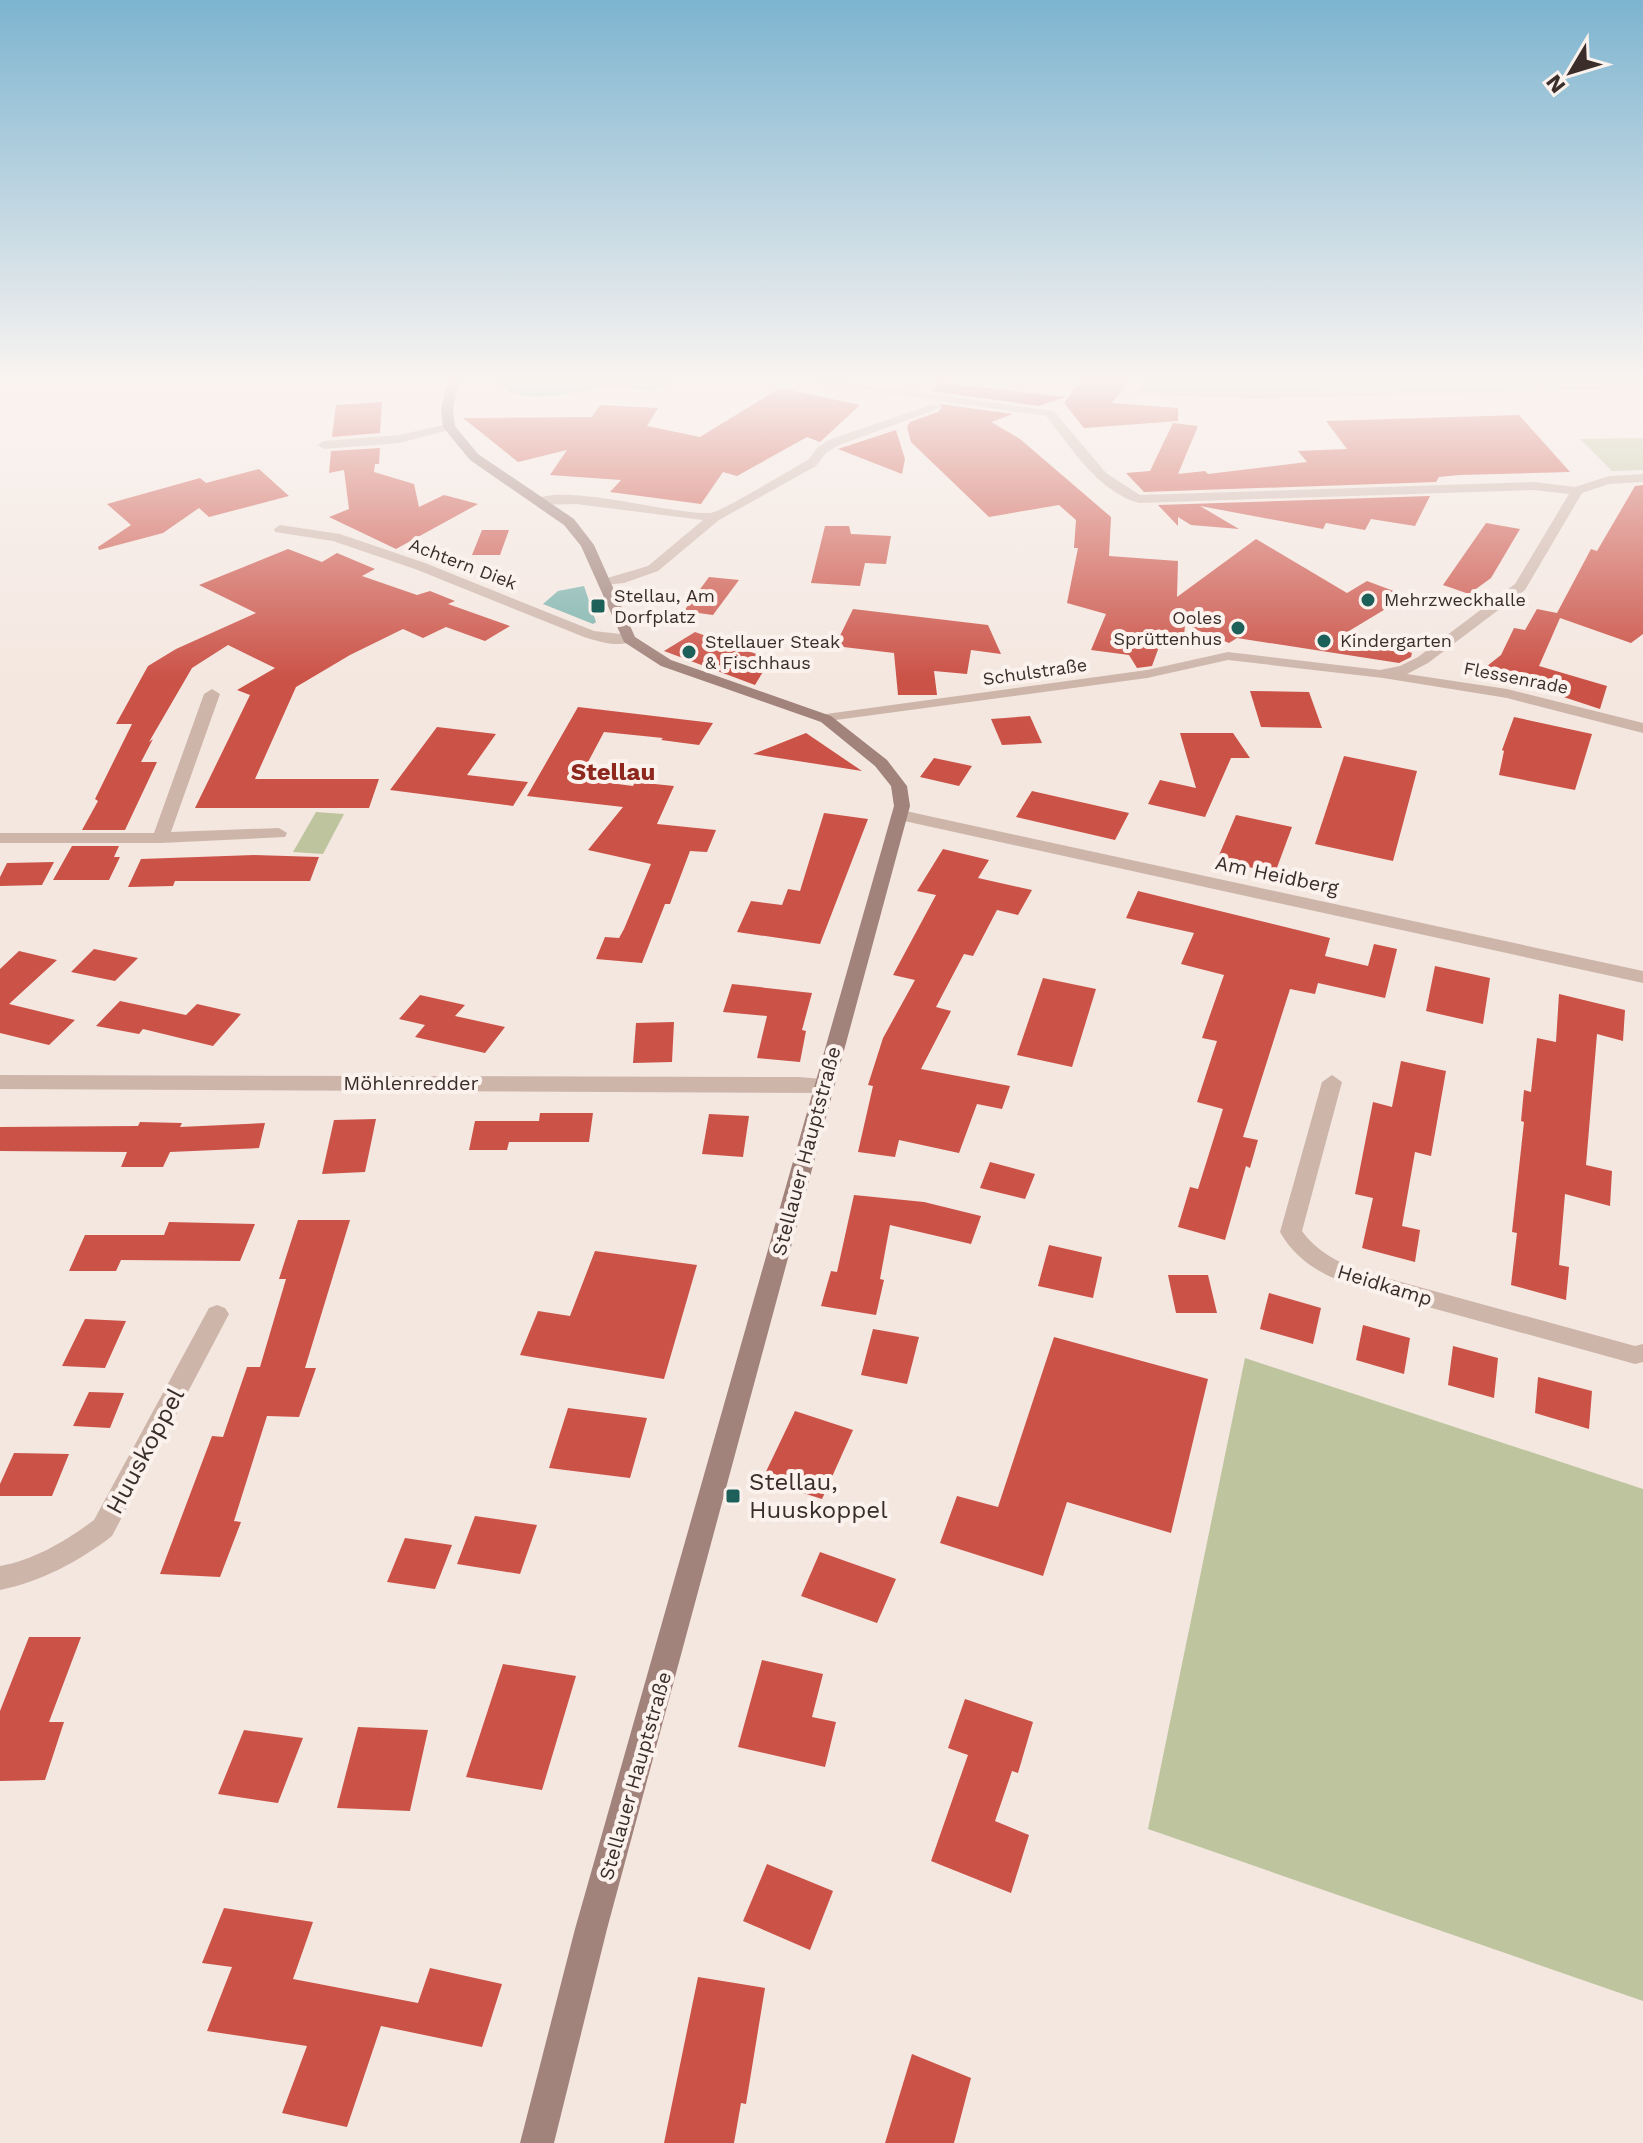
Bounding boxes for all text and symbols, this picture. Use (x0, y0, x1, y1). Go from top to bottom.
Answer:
north arrow (1531, 32, 1611, 112)
text: N (1541, 70, 1571, 98)
street label: Achtern Diek (406, 533, 520, 594)
place label: Stellau, Am Dorfplatz (614, 585, 715, 627)
place label: Mehrzweckhalle (1384, 589, 1526, 610)
marker: Mehrzweckhalle (1359, 591, 1377, 609)
marker: Stellau, Am Dorfplatz (589, 597, 607, 615)
place label: Ooles Sprüttenhus (1114, 607, 1222, 649)
marker: Ooles Sprüttenhus (1229, 619, 1247, 637)
place label: Kindergarten (1340, 630, 1452, 651)
place label: Stellauer Steak & Fischhaus (705, 631, 840, 673)
marker: Kindergarten (1315, 632, 1333, 650)
marker: Stellauer Steak & Fischhaus (680, 643, 698, 661)
street label: Schulstraße (981, 654, 1088, 689)
street label: Flessenrade (1462, 657, 1570, 698)
district label: Stellau (571, 758, 655, 786)
street label: Am Heidberg (1213, 850, 1341, 900)
street label: Stellauer Hauptstraße (766, 1044, 846, 1258)
street label: Möhlenredder (343, 1071, 479, 1095)
street label: Heidkamp (1335, 1259, 1435, 1311)
street label: Huuskoppel (100, 1383, 190, 1519)
place label: Stellau, Huuskoppel (749, 1468, 888, 1524)
marker: Stellau, Huuskoppel (724, 1487, 742, 1505)
street label: Stellauer Hauptstraße (594, 1669, 676, 1883)

